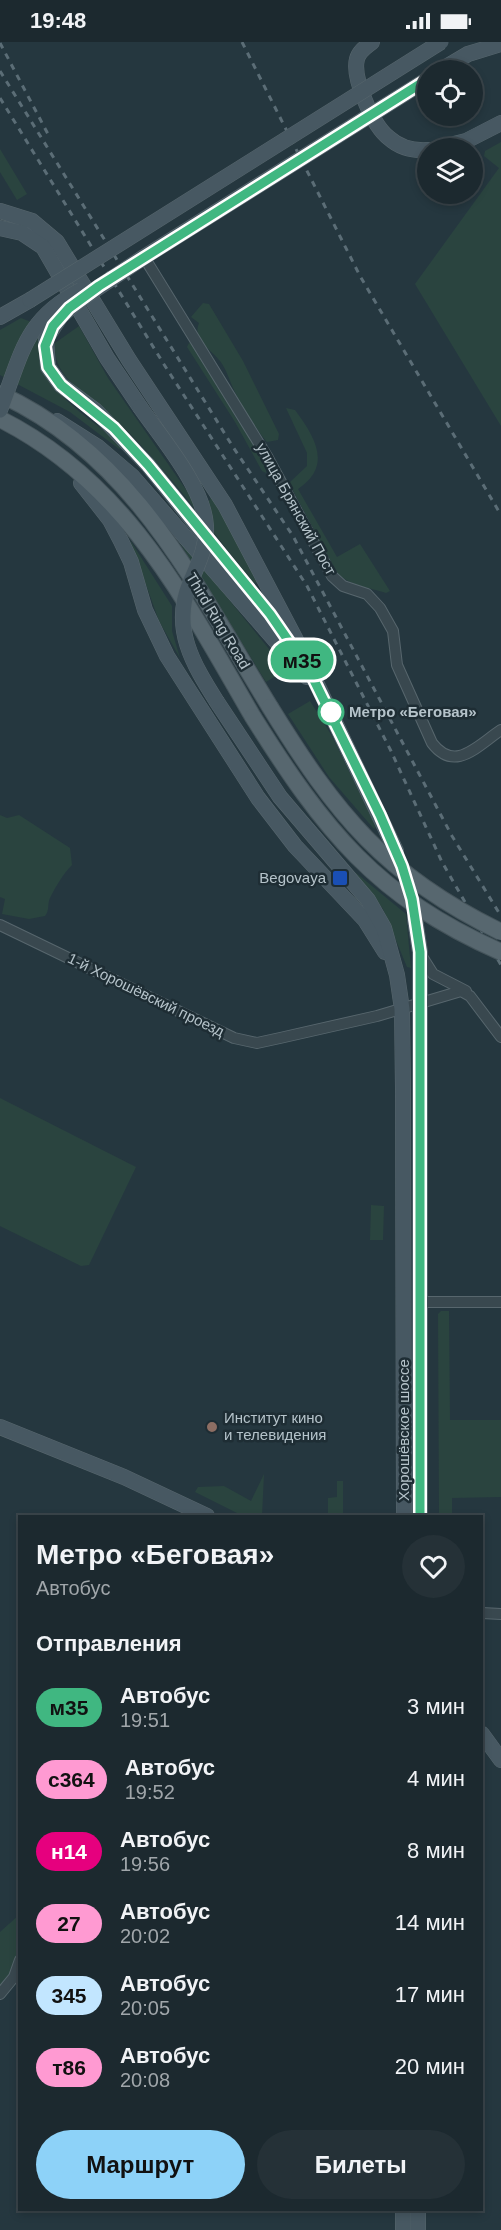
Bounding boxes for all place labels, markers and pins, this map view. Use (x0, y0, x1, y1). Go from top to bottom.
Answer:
marker: Метро «Беговая» (318, 699, 344, 725)
place label: Метро «Беговая» (349, 703, 477, 720)
place label: Begovaya (259, 869, 327, 886)
marker: Begovaya (331, 869, 349, 887)
place label: Институт кино и телевидения (224, 1409, 326, 1443)
marker: Институт кино и телевидения (205, 1420, 219, 1434)

